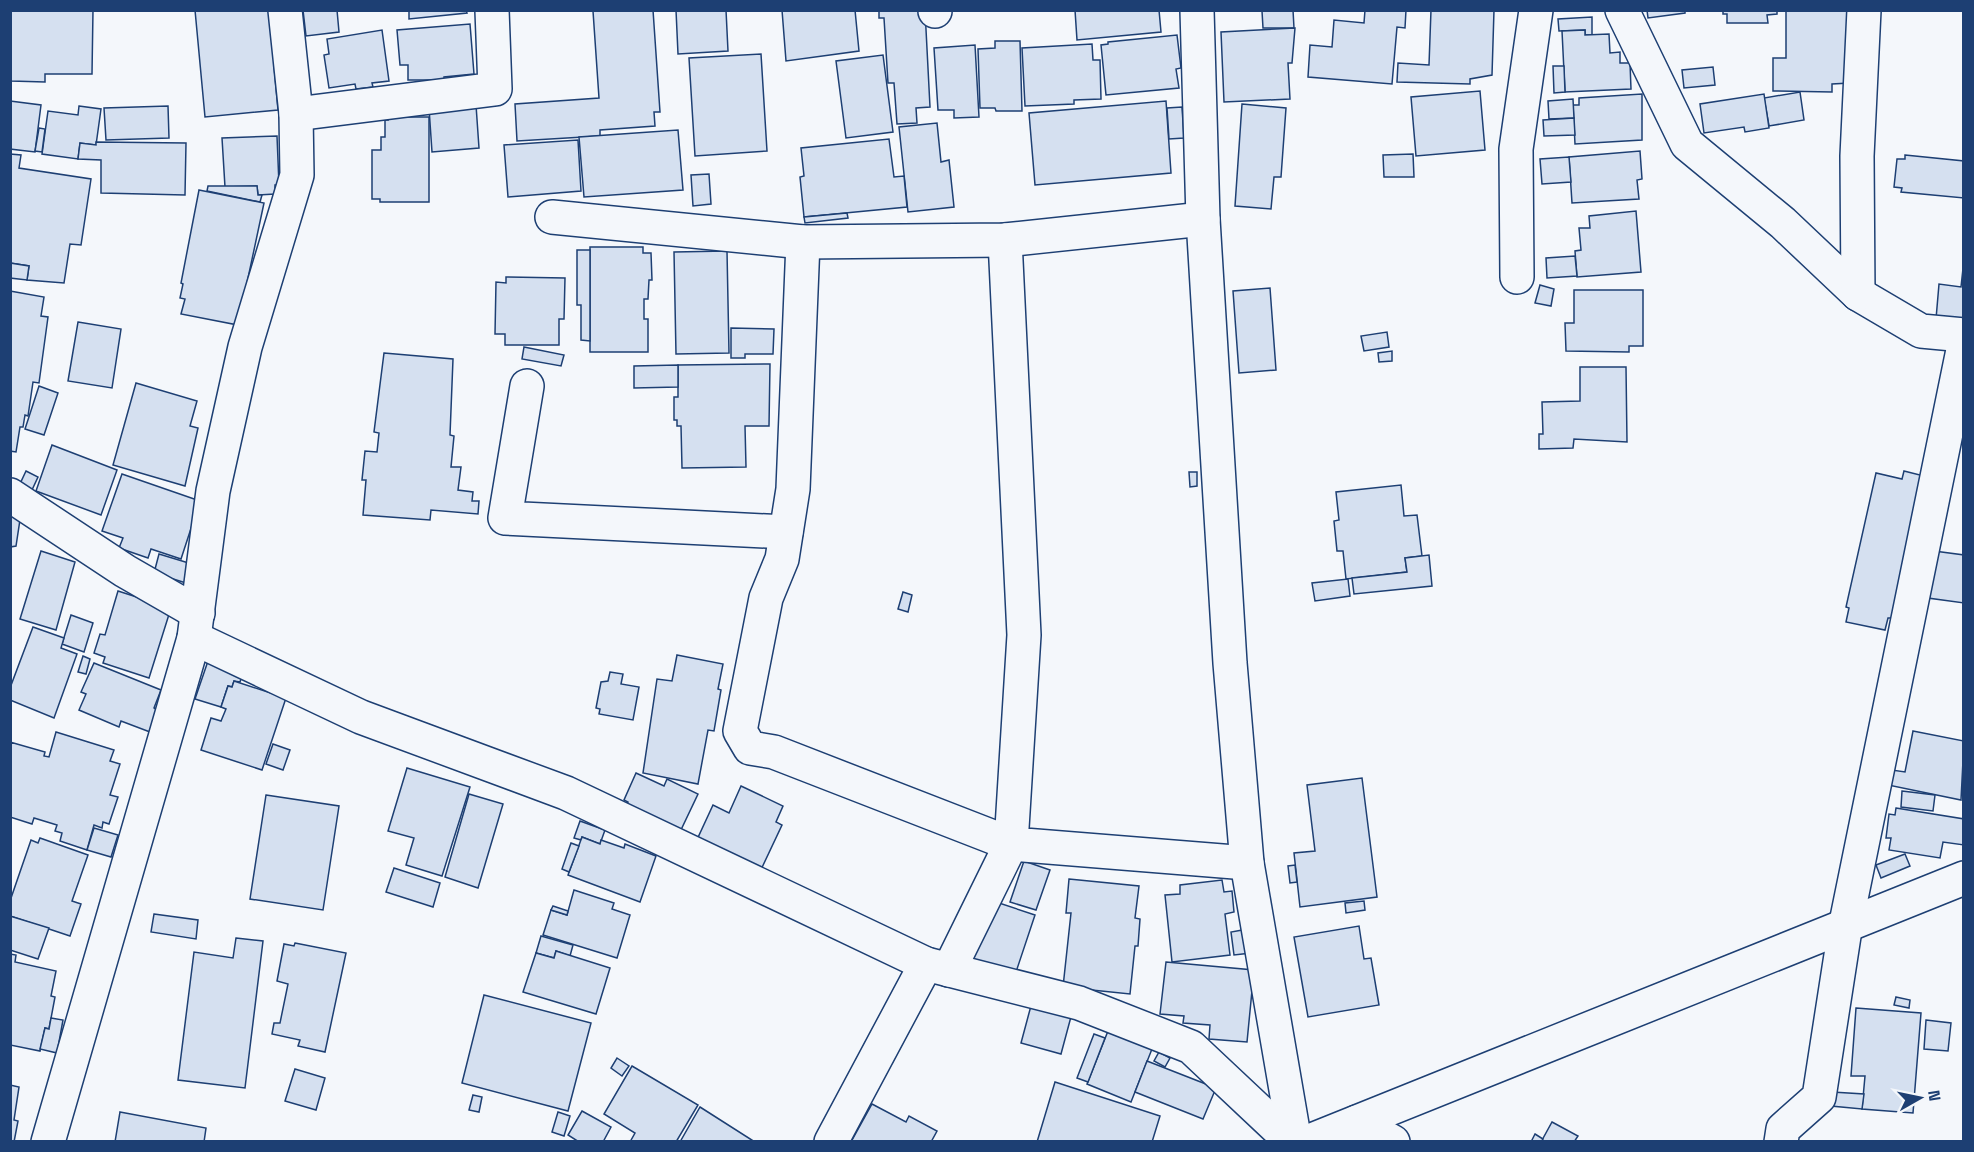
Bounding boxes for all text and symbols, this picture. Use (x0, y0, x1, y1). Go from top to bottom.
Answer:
north arrow (1890, 1068, 1950, 1128)
text: N (1923, 1089, 1946, 1103)

